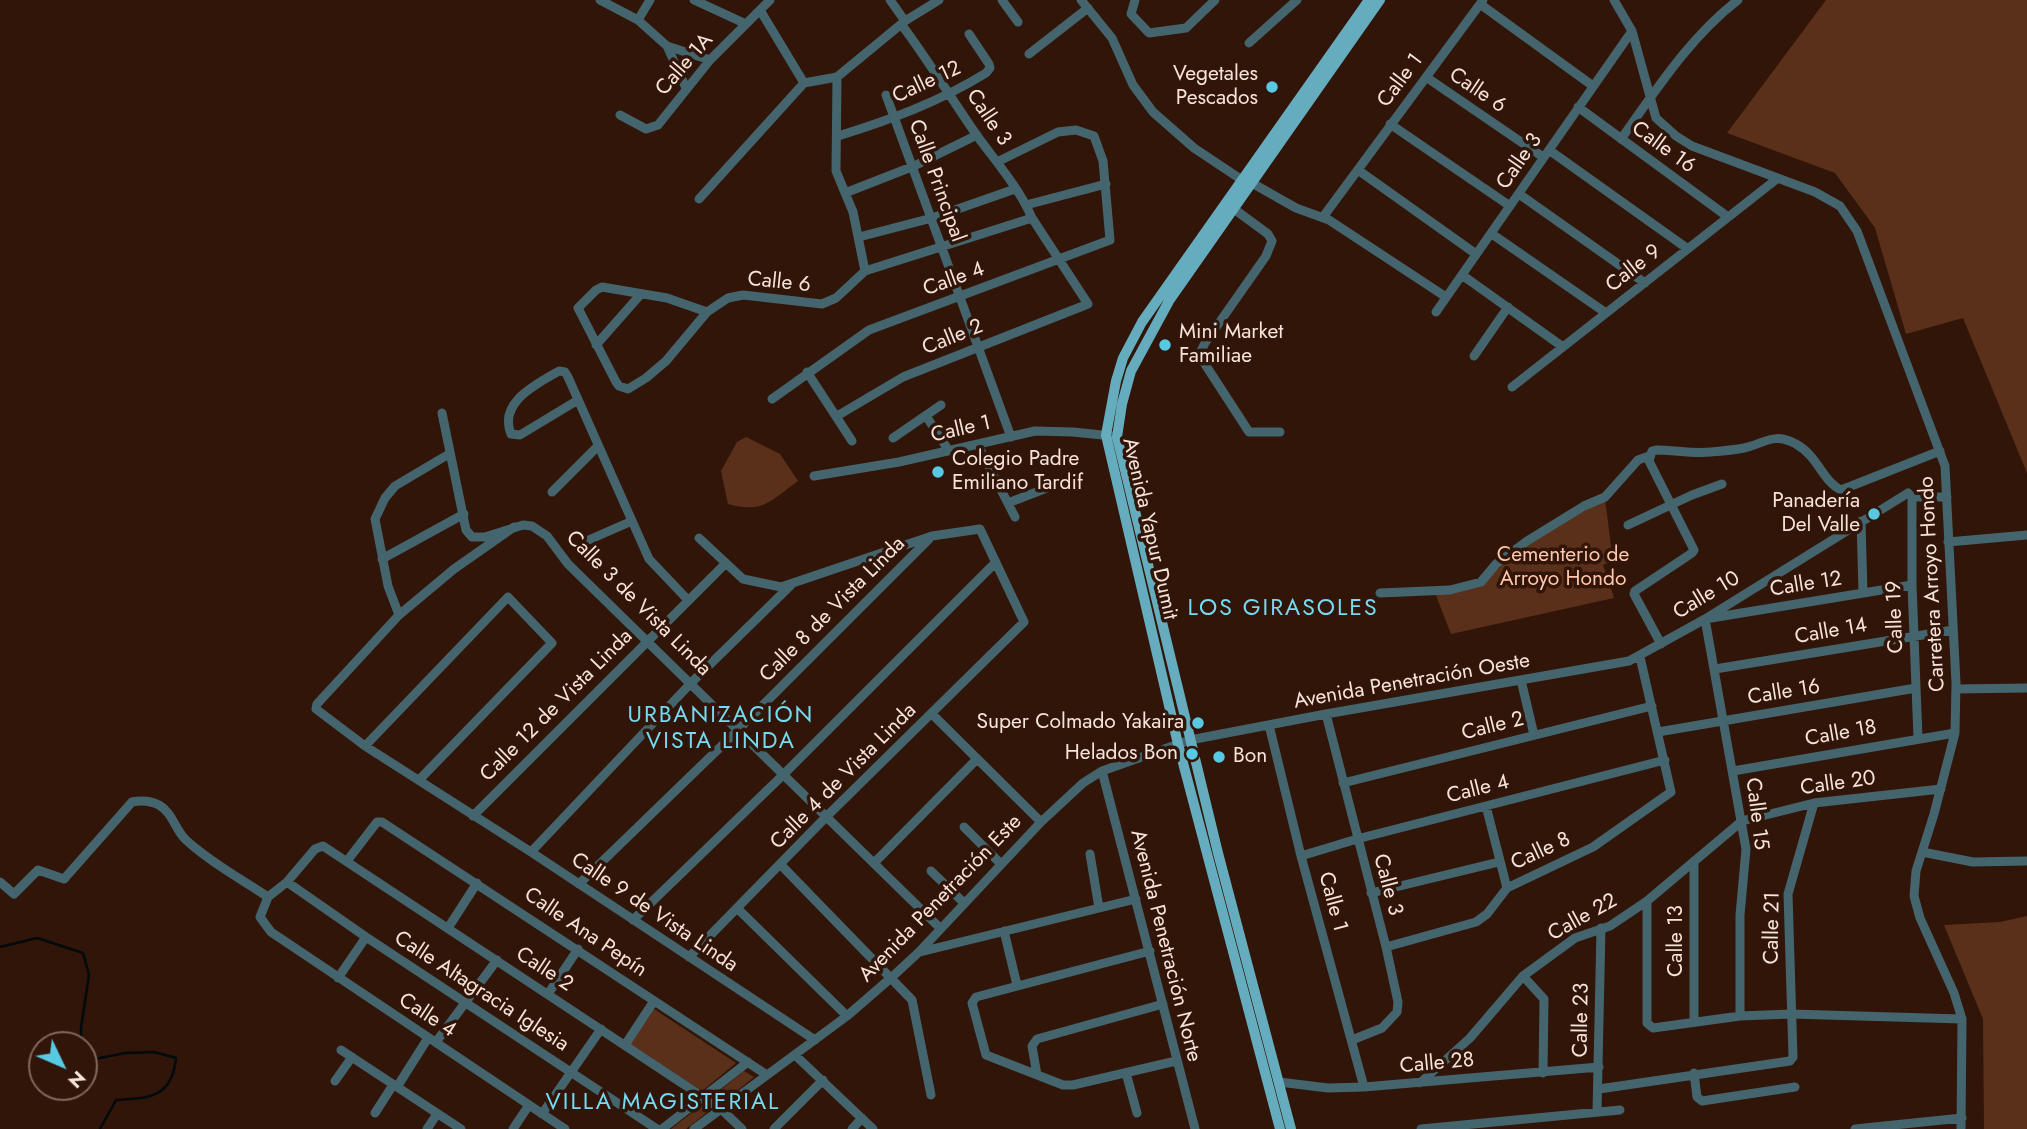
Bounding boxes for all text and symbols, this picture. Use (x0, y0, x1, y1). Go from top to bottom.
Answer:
street label: Calle 1A (651, 29, 719, 101)
street label: Calle 1 (1373, 49, 1429, 113)
street label: Calle 12 (889, 56, 965, 110)
place label: Vegetales Pescados (1173, 62, 1258, 112)
street label: Calle 6 (1444, 63, 1510, 119)
marker: Vegetales Pescados (1264, 79, 1280, 95)
street label: Calle 3 (960, 85, 1016, 151)
street label: Calle Principal (902, 116, 970, 246)
street label: Calle 16 (1626, 116, 1700, 180)
street label: Calle 3 (1492, 129, 1548, 195)
street label: Calle 9 (1601, 240, 1667, 298)
street label: Calle 4 (920, 257, 988, 303)
street label: Calle 6 (746, 267, 812, 299)
street label: Calle 2 (919, 314, 987, 362)
place label: Mini Market Familiae (1179, 320, 1283, 370)
marker: Mini Market Familiae (1157, 337, 1173, 353)
street label: Calle 1 (929, 411, 993, 449)
street label: Avenida Yapur Dumit (1116, 436, 1182, 622)
place label: Colegio Padre Emiliano Tardif (952, 447, 1083, 497)
marker: Colegio Padre Emiliano Tardif (930, 464, 946, 480)
street label: Carretera Arroyo Hondo (1915, 476, 1951, 692)
place label: Panadería Del Valle (1772, 489, 1860, 539)
marker: Panadería Del Valle (1866, 506, 1882, 522)
street label: Calle 3 de Vista Linda (560, 526, 716, 682)
street label: Calle 8 de Vista Linda (755, 532, 911, 688)
park label: Cementerio de Arroyo Hondo (1497, 543, 1629, 593)
street label: Calle 10 (1669, 566, 1745, 626)
street label: Calle 12 (1768, 567, 1844, 603)
street label: Calle 19 (1882, 580, 1910, 654)
district label: LOS GIRASOLES (1189, 595, 1377, 623)
street label: Calle 14 (1793, 613, 1869, 651)
street label: Calle 12 de Vista Linda (476, 625, 638, 787)
street label: Avenida Penetración Oeste (1292, 649, 1532, 715)
street label: Calle 16 (1746, 675, 1822, 711)
street label: Calle 4 de Vista Linda (766, 699, 922, 855)
district label: URBANIZACIÓN VISTA LINDA (629, 702, 813, 756)
street label: Calle 2 (1459, 707, 1527, 747)
place label: Super Colmado Yakaira (976, 710, 1184, 736)
marker: Super Colmado Yakaira (1190, 715, 1206, 731)
street label: Calle 18 (1803, 715, 1879, 753)
place label: Helados Bon (1065, 741, 1178, 767)
place label: Bon (1233, 744, 1267, 770)
marker: Helados Bon (1184, 746, 1200, 762)
marker: Bon (1211, 749, 1227, 765)
street label: Calle 20 (1799, 766, 1877, 802)
street label: Calle 4 (1444, 770, 1512, 810)
street label: Calle 15 (1739, 776, 1773, 852)
street label: Avenida Penetración Este (854, 810, 1028, 988)
street label: Avenida Penetración Norte (1124, 827, 1206, 1065)
street label: Calle 8 (1507, 827, 1575, 877)
street label: Calle 9 de Vista Linda (566, 848, 742, 978)
street label: Calle 3 (1367, 851, 1407, 919)
street label: Calle 1 (1312, 869, 1352, 935)
street label: Calle Ana Pepín (519, 883, 651, 983)
street label: Calle 22 (1544, 889, 1622, 947)
street label: Calle 21 (1760, 891, 1786, 965)
street label: Calle 13 (1664, 905, 1690, 977)
street label: Calle Altagracia Iglesia (389, 926, 573, 1058)
street label: Calle 2 (511, 942, 577, 998)
street label: Calle 23 (1569, 982, 1595, 1058)
street label: Calle 4 (394, 988, 460, 1044)
north arrow (28, 1031, 98, 1101)
street label: Calle 28 (1399, 1048, 1475, 1080)
text: N (62, 1065, 92, 1094)
district label: VILLA MAGISTERIAL (548, 1089, 778, 1117)

